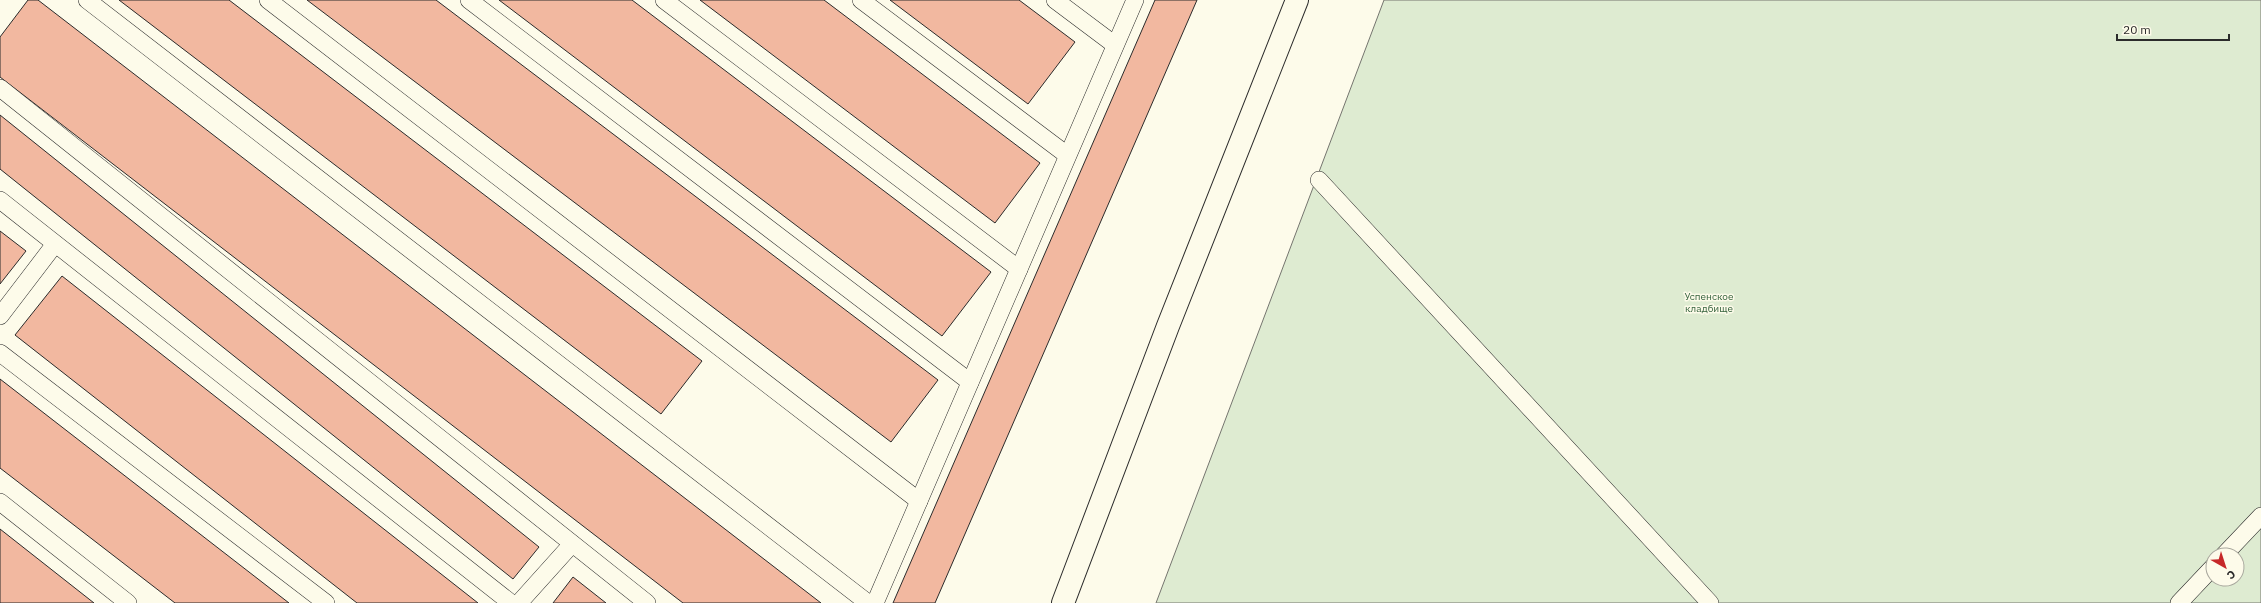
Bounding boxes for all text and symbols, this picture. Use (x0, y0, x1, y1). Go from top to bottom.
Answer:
scale bar (2117, 16, 2229, 42)
text: 20 m (2123, 22, 2151, 37)
park label: Успенское кладбище (1685, 290, 1734, 315)
north arrow (2205, 547, 2245, 587)
text: С (2224, 567, 2238, 582)

